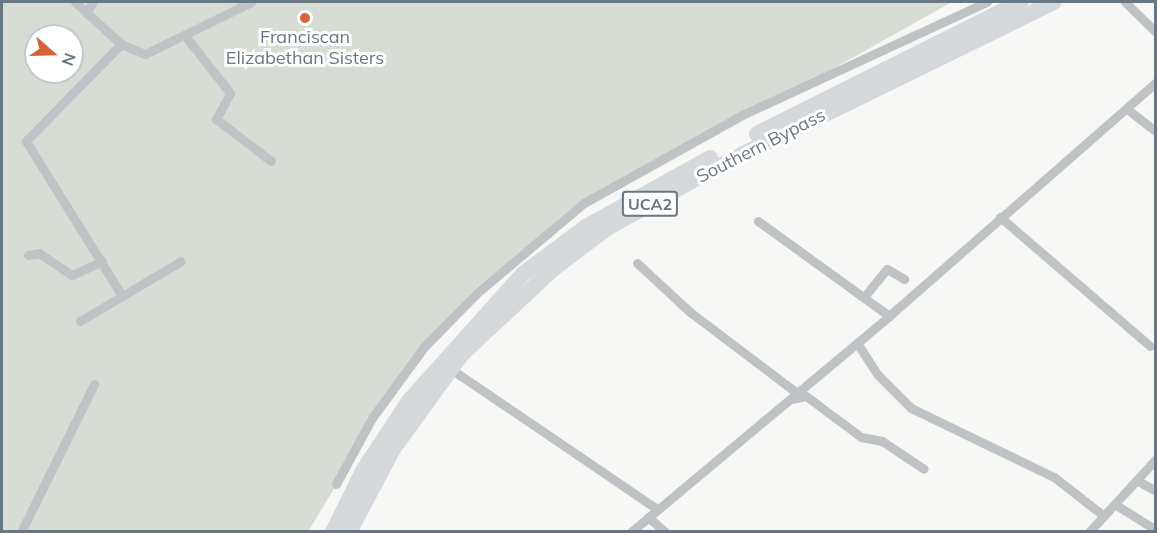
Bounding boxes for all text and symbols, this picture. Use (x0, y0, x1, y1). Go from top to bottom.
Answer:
marker: Franciscan Elizabethan Sisters (298, 11, 312, 25)
north arrow (24, 24, 84, 84)
place label: Franciscan Elizabethan Sisters (226, 27, 384, 70)
text: N (58, 50, 81, 69)
street label: Southern Bypass (693, 104, 829, 188)
road number: UCA2 (622, 191, 678, 217)

